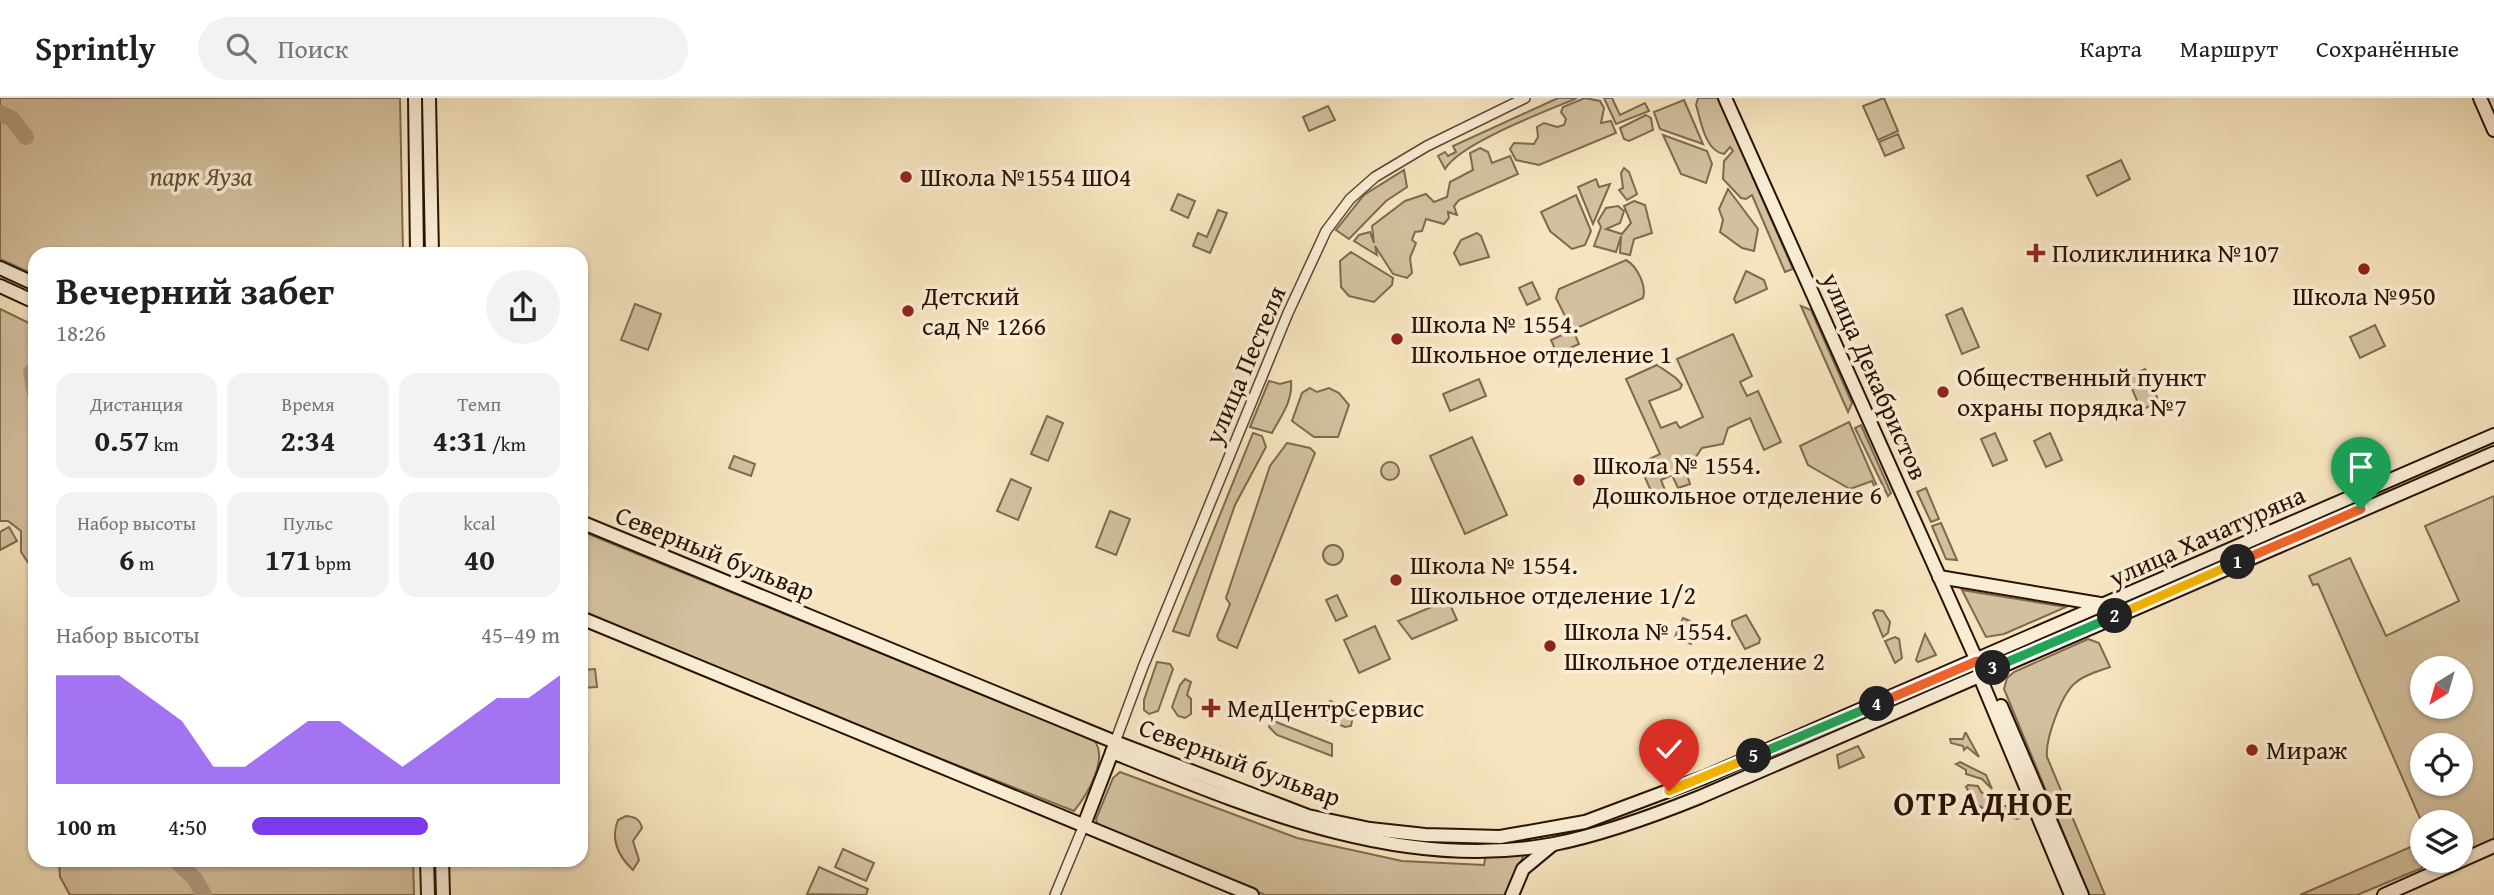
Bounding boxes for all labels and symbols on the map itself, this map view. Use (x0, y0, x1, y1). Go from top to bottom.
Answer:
park label: парк Яуза (149, 156, 253, 195)
place label: Школа №1554 ШО4 (920, 157, 1131, 196)
marker: Школа №1554 ШО4 (898, 169, 914, 185)
place label: Поликлиника №107 (2052, 233, 2280, 272)
marker: Поликлиника №107 (2026, 243, 2046, 263)
marker: Школа №950 (2356, 261, 2372, 277)
street label: улица Декабристов (1812, 265, 1939, 486)
place label: Детский сад № 1266 (921, 276, 1046, 345)
place label: Школа №950 (2292, 276, 2436, 315)
street label: улица Пестеля (1193, 280, 1295, 451)
marker: Детский сад № 1266 (900, 303, 916, 319)
place label: Школа № 1554. Школьное отделение 1 (1411, 304, 1672, 373)
marker: Школа № 1554. Школьное отделение 1 (1389, 331, 1405, 347)
place label: Общественный пункт охраны порядка №7 (1957, 357, 2206, 426)
marker: Общественный пункт охраны порядка №7 (1935, 384, 1951, 400)
pin (2331, 437, 2391, 509)
place label: Школа № 1554. Дошкольное отделение 6 (1592, 445, 1882, 514)
marker: Школа № 1554. Дошкольное отделение 6 (1571, 472, 1587, 488)
street label: улица Хачатуряна (2102, 475, 2312, 597)
street label: Северный бульвар (610, 495, 821, 610)
place label: Школа № 1554. Школьное отделение 1/2 (1410, 545, 1696, 614)
pin: 1 (2220, 545, 2256, 580)
marker: Школа № 1554. Школьное отделение 1/2 (1388, 572, 1404, 588)
pin: 2 (2098, 598, 2132, 634)
place label: Школа № 1554. Школьное отделение 2 (1564, 611, 1825, 680)
marker: Школа № 1554. Школьное отделение 2 (1542, 638, 1558, 654)
pin: 3 (1976, 650, 2010, 686)
north arrow (2410, 656, 2473, 719)
pin: 4 (1860, 686, 1895, 722)
place label: МедЦентрСервис (1227, 688, 1424, 727)
marker: МедЦентрСервис (1201, 698, 1221, 718)
street label: Северный бульвар (1134, 707, 1346, 816)
pin (1639, 719, 1699, 791)
place label: Мираж (2266, 730, 2347, 769)
pin: 5 (1736, 738, 1772, 774)
marker: Мираж (2244, 742, 2260, 758)
district label: ОТРАДНОЕ (1894, 779, 2074, 827)

